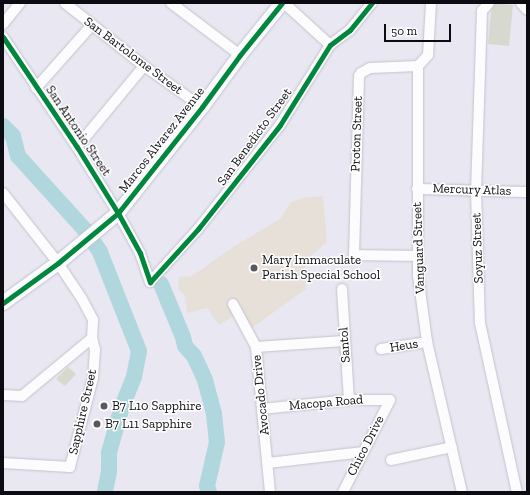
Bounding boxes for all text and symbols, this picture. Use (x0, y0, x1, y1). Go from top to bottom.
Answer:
street label: San Bartolome Street (81, 14, 185, 98)
scale bar (386, 16, 453, 42)
text: 50 m (391, 24, 417, 38)
street label: San Antonio Street (42, 83, 114, 179)
street label: Marcos Alvarez Avenue (116, 84, 208, 196)
street label: San Benedicto Street (214, 85, 296, 189)
street label: Proton Street (348, 96, 366, 172)
street label: Mercury Atlas (432, 181, 512, 199)
street label: Vanguard Street (410, 202, 428, 294)
street label: Soyuz Street (469, 212, 487, 284)
place label: Mary Immaculate Parish Special School (262, 253, 380, 284)
marker: Mary Immaculate Parish Special School (249, 263, 259, 273)
street label: Santol (336, 327, 354, 363)
street label: Heus (389, 336, 419, 356)
street label: Avocado Drive (249, 354, 273, 436)
street label: Sapphire Street (66, 368, 100, 456)
street label: Macopa Road (288, 392, 364, 414)
place label: B7 L10 Sapphire (112, 398, 201, 414)
marker: B7 L10 Sapphire (99, 401, 109, 411)
street label: Chico Drive (344, 413, 388, 479)
place label: B7 L11 Sapphire (105, 416, 192, 432)
marker: B7 L11 Sapphire (92, 419, 102, 429)

